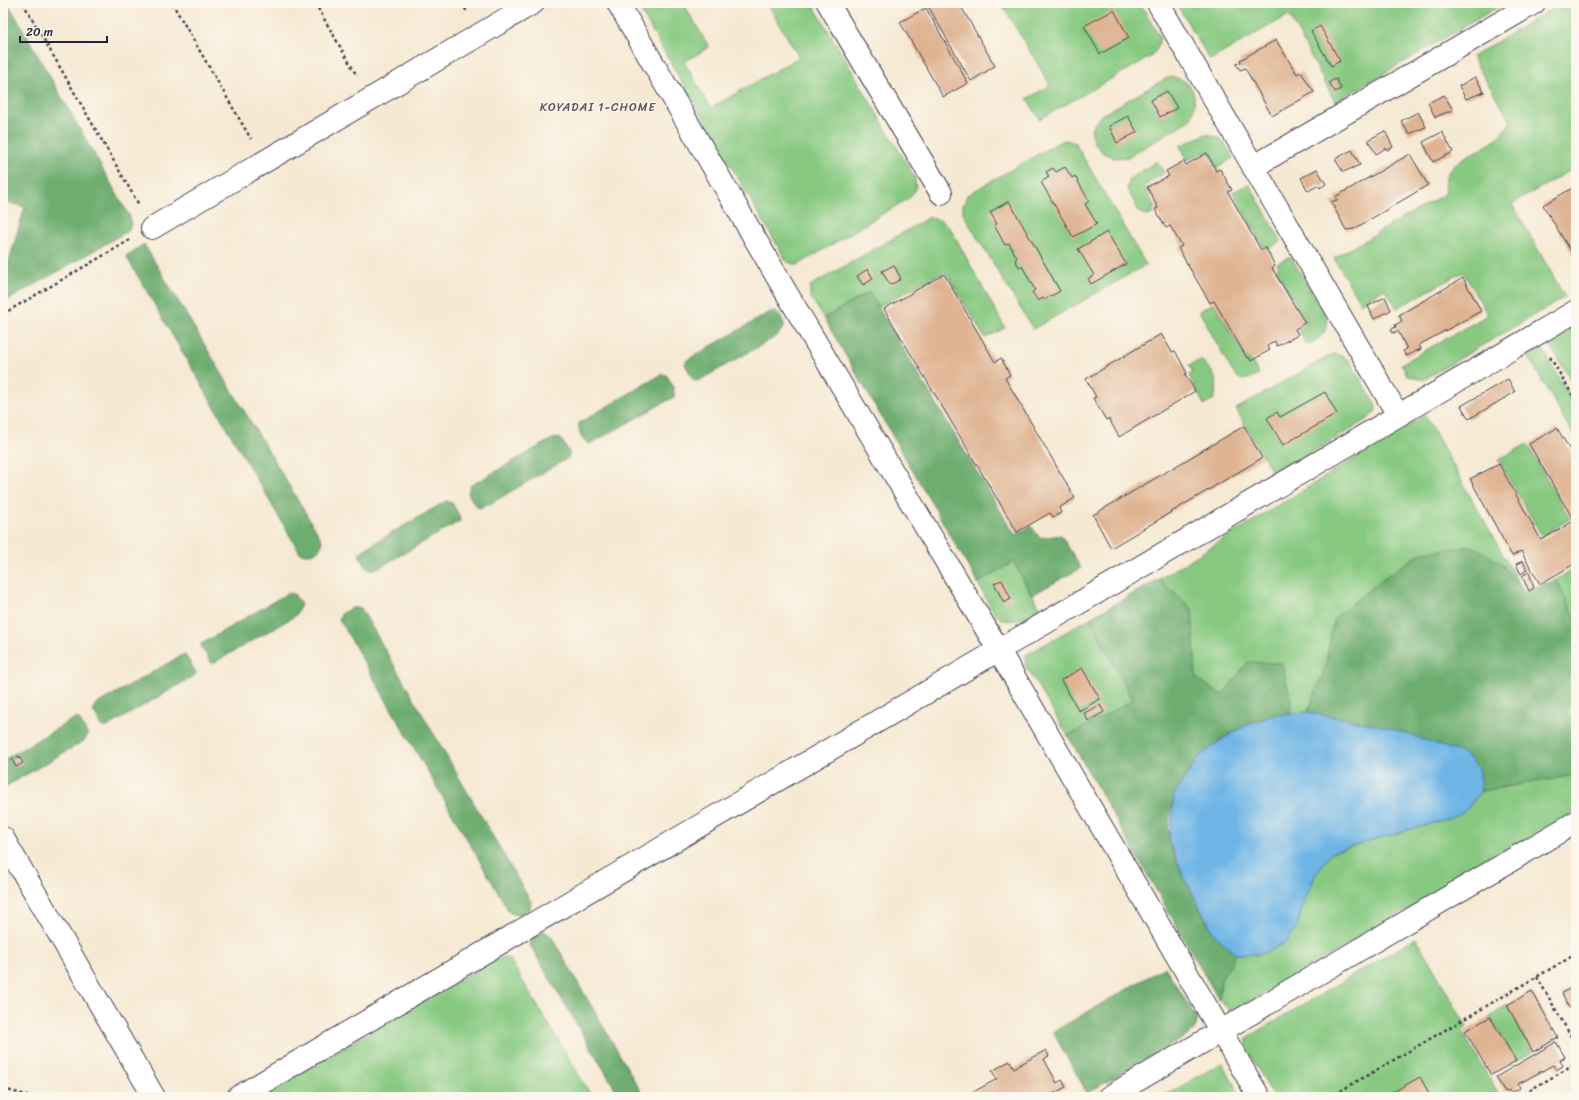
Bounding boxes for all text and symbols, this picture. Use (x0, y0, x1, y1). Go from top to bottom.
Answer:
scale bar (20, 18, 107, 44)
text: 20 m (26, 21, 53, 43)
district label: KOYADAI 1-CHOME (540, 96, 657, 118)

